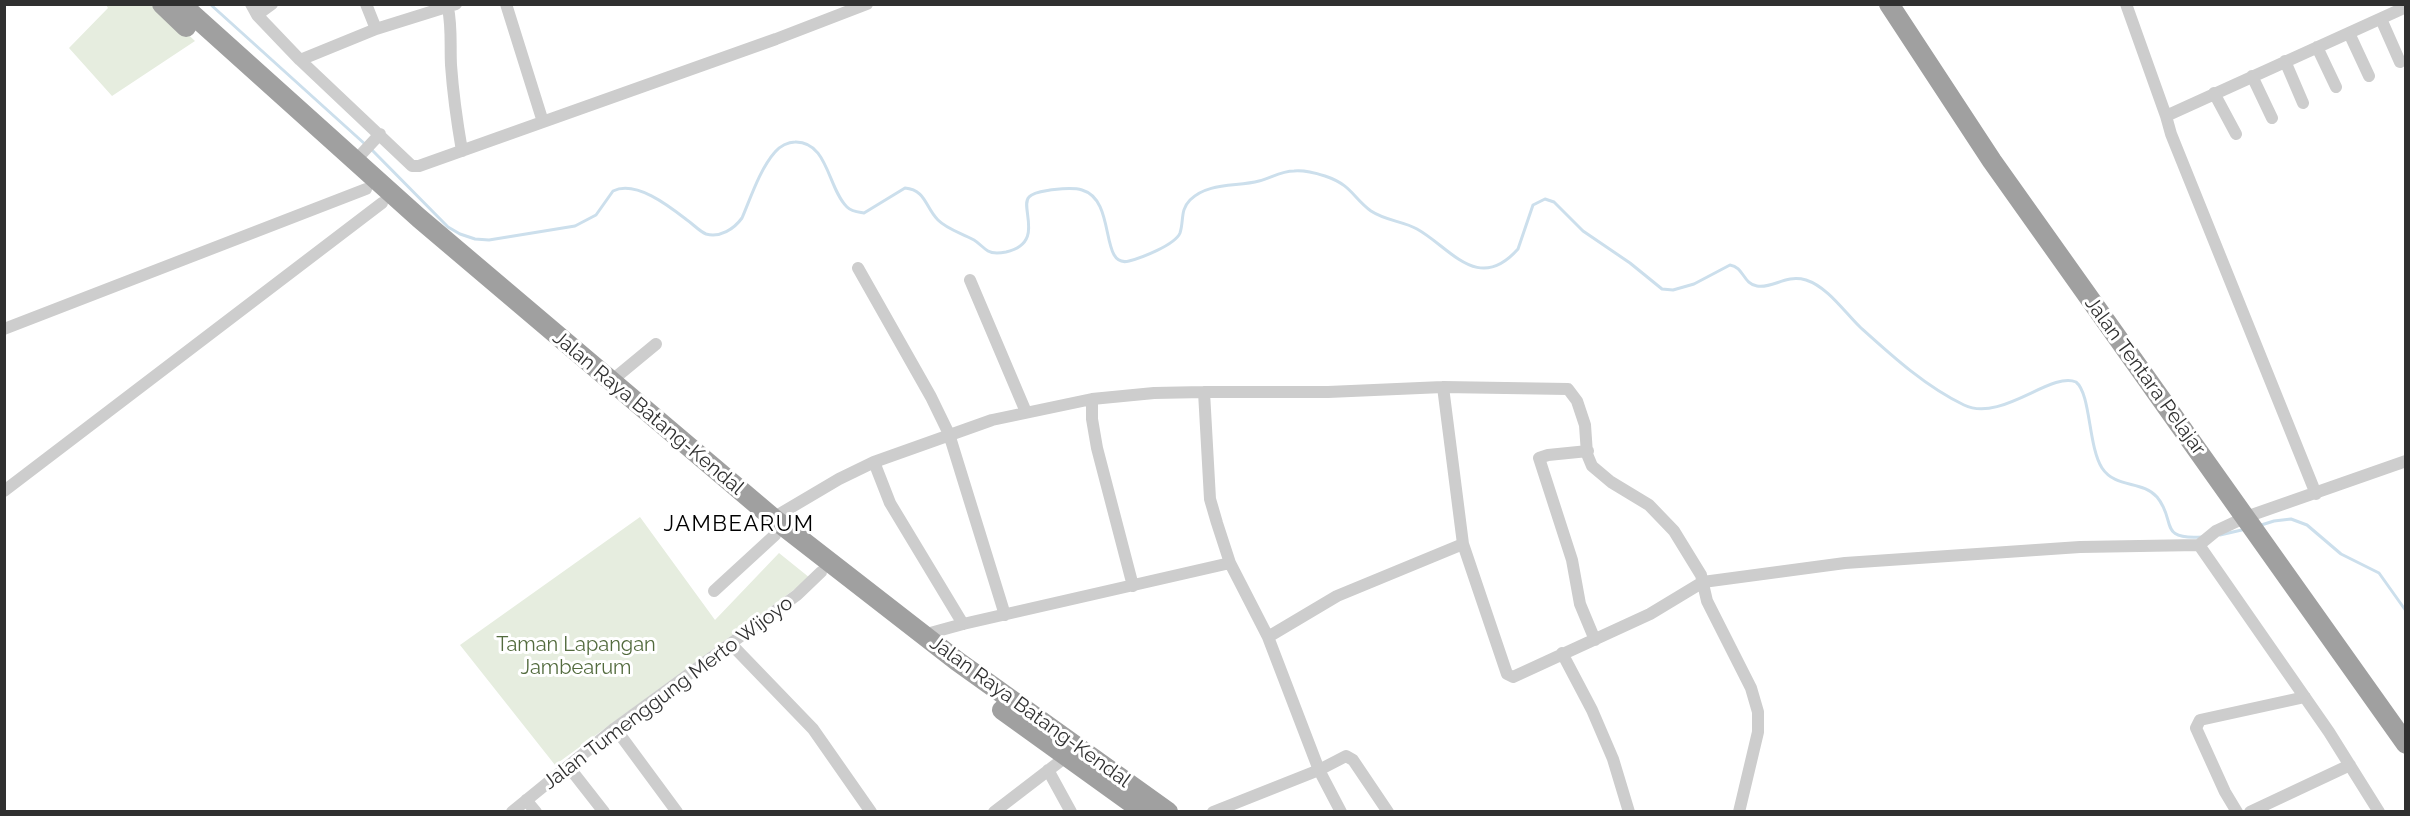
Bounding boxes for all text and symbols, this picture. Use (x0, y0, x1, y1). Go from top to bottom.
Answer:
street label: Jalan Tentara Pelajar (2079, 292, 2211, 460)
street label: Jalan Raya Batang-Kendal (548, 326, 748, 500)
district label: JAMBEARUM (663, 511, 815, 537)
street label: Jalan Tumenggung Merto Wijoyo (538, 591, 798, 795)
street label: Jalan Raya Batang-Kendal (925, 631, 1135, 793)
park label: Taman Lapangan Jambearum (496, 633, 656, 680)

